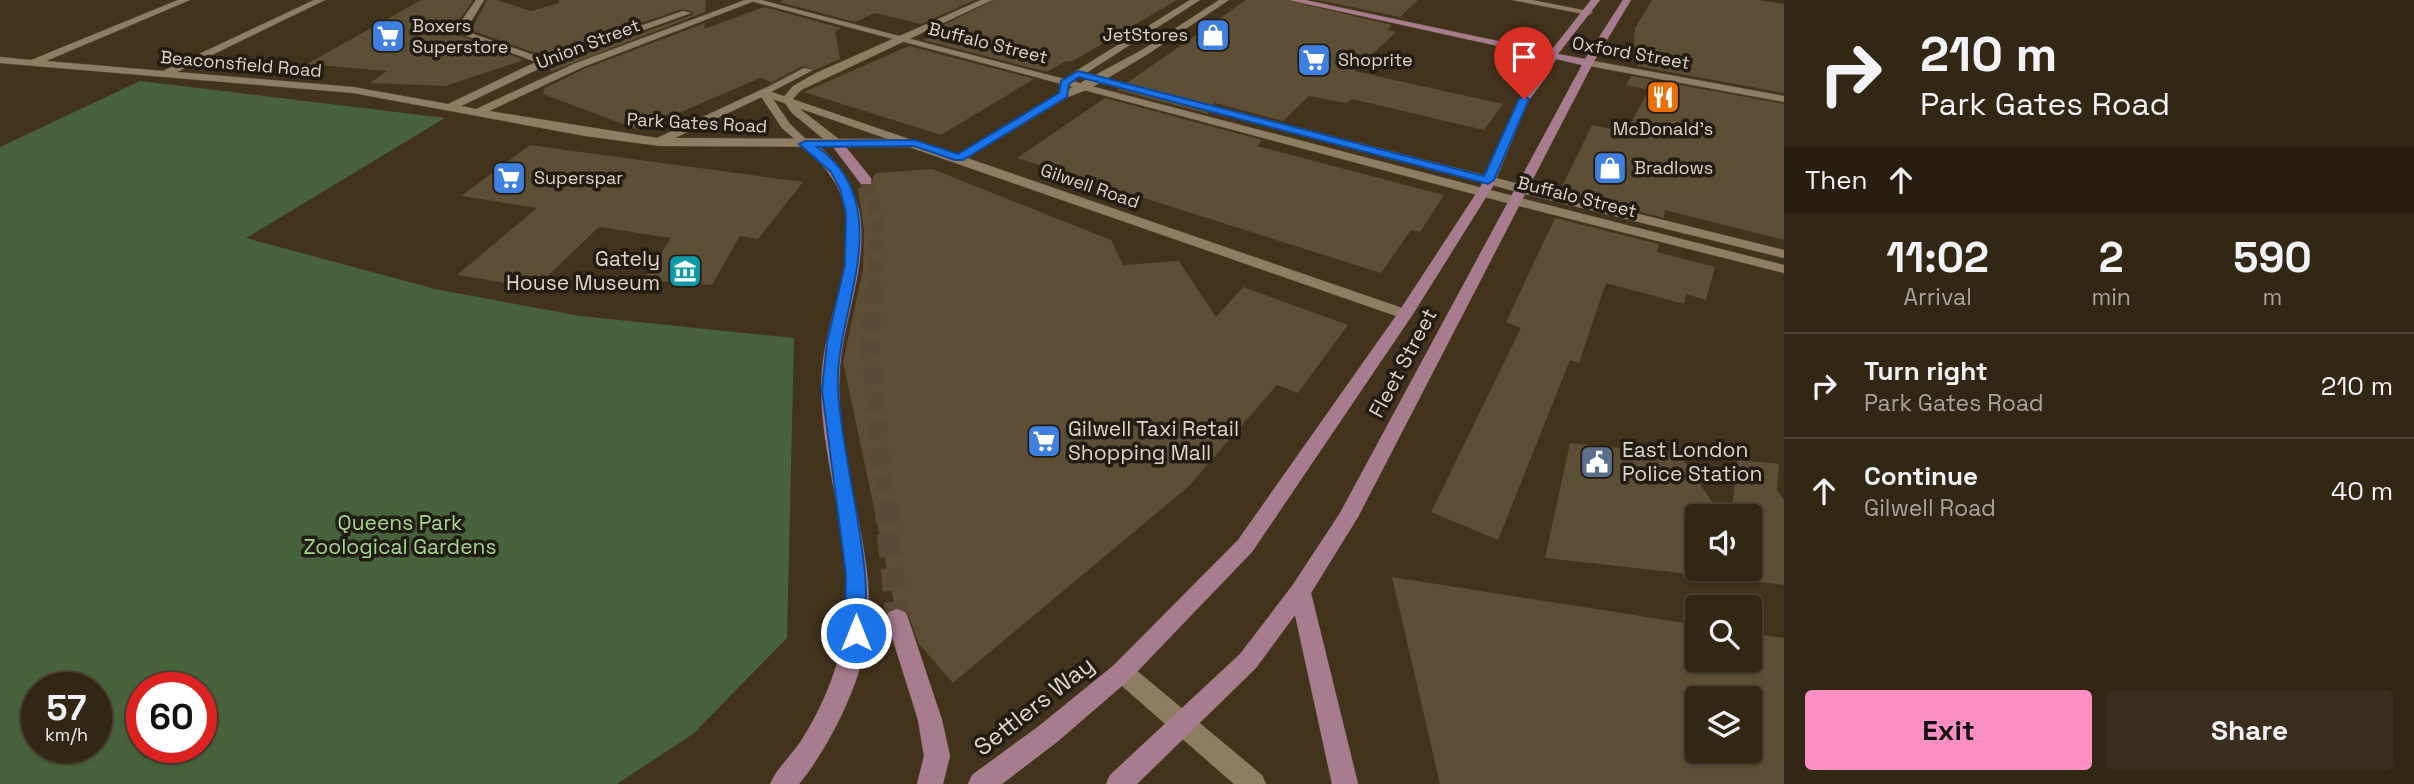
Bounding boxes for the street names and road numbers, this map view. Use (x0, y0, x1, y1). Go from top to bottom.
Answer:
street label: Union Street (533, 13, 643, 74)
street label: Buffalo Street (926, 17, 1050, 68)
street label: Oxford Street (1570, 31, 1692, 74)
street label: Beaconsfield Road (159, 45, 323, 82)
street label: Park Gates Road (626, 107, 768, 138)
street label: Gilwell Road (1038, 158, 1143, 213)
street label: Buffalo Street (1515, 171, 1639, 222)
street label: Fleet Street (1362, 303, 1443, 422)
street label: Settlers Way (967, 649, 1100, 762)

